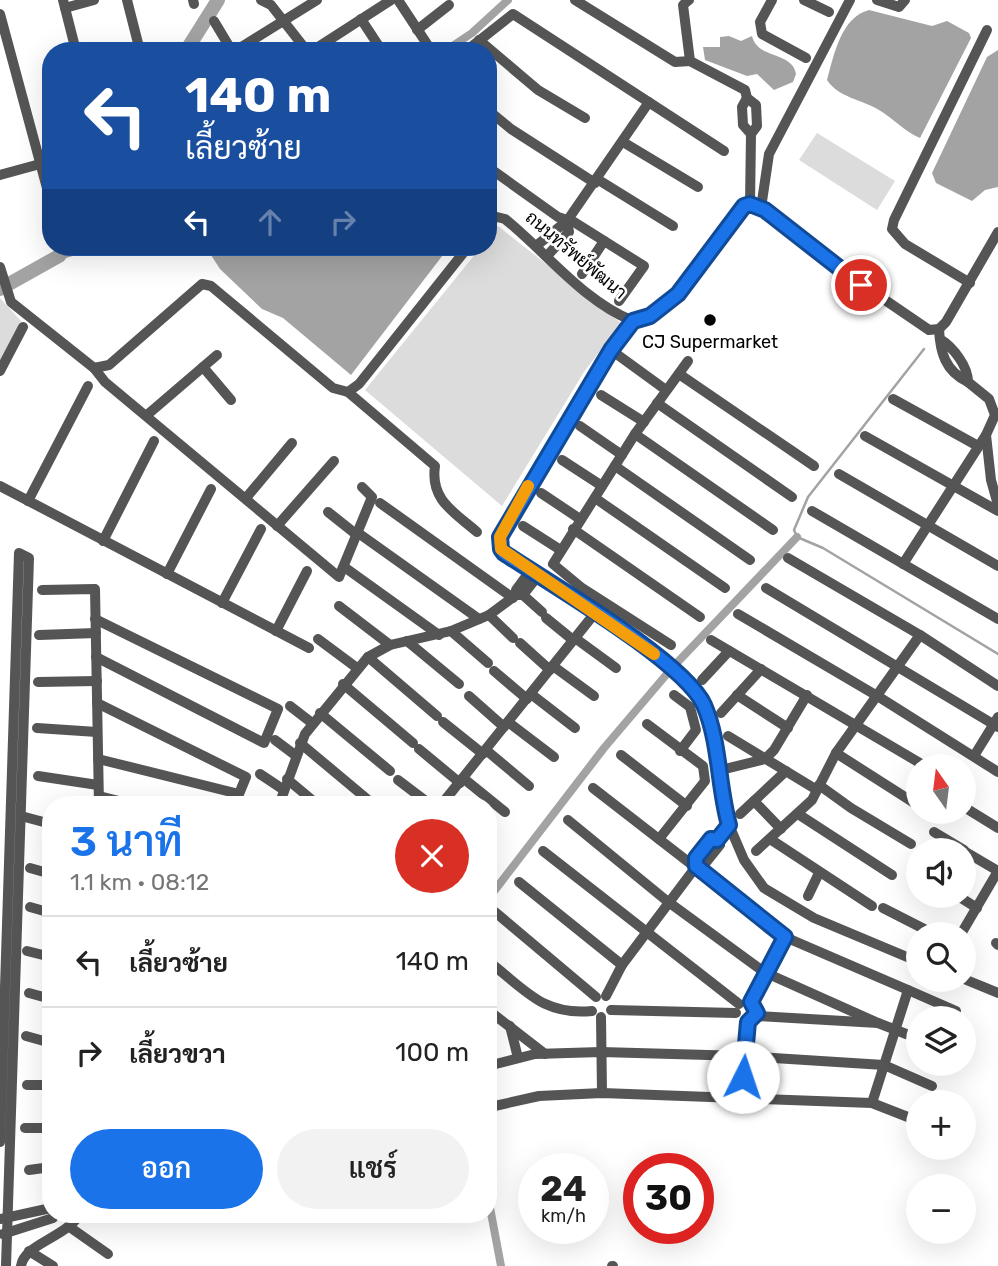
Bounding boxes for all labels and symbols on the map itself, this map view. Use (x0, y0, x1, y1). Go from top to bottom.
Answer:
street label: ถนนทรัพย์พัฒนา (521, 205, 632, 304)
pin (831, 255, 891, 315)
marker: CJ Supermarket (702, 312, 718, 328)
place label: CJ Supermarket (642, 331, 778, 353)
north arrow (906, 754, 976, 824)
position arrow (706, 1040, 780, 1114)
speed limit sign: 30 (623, 1153, 714, 1244)

